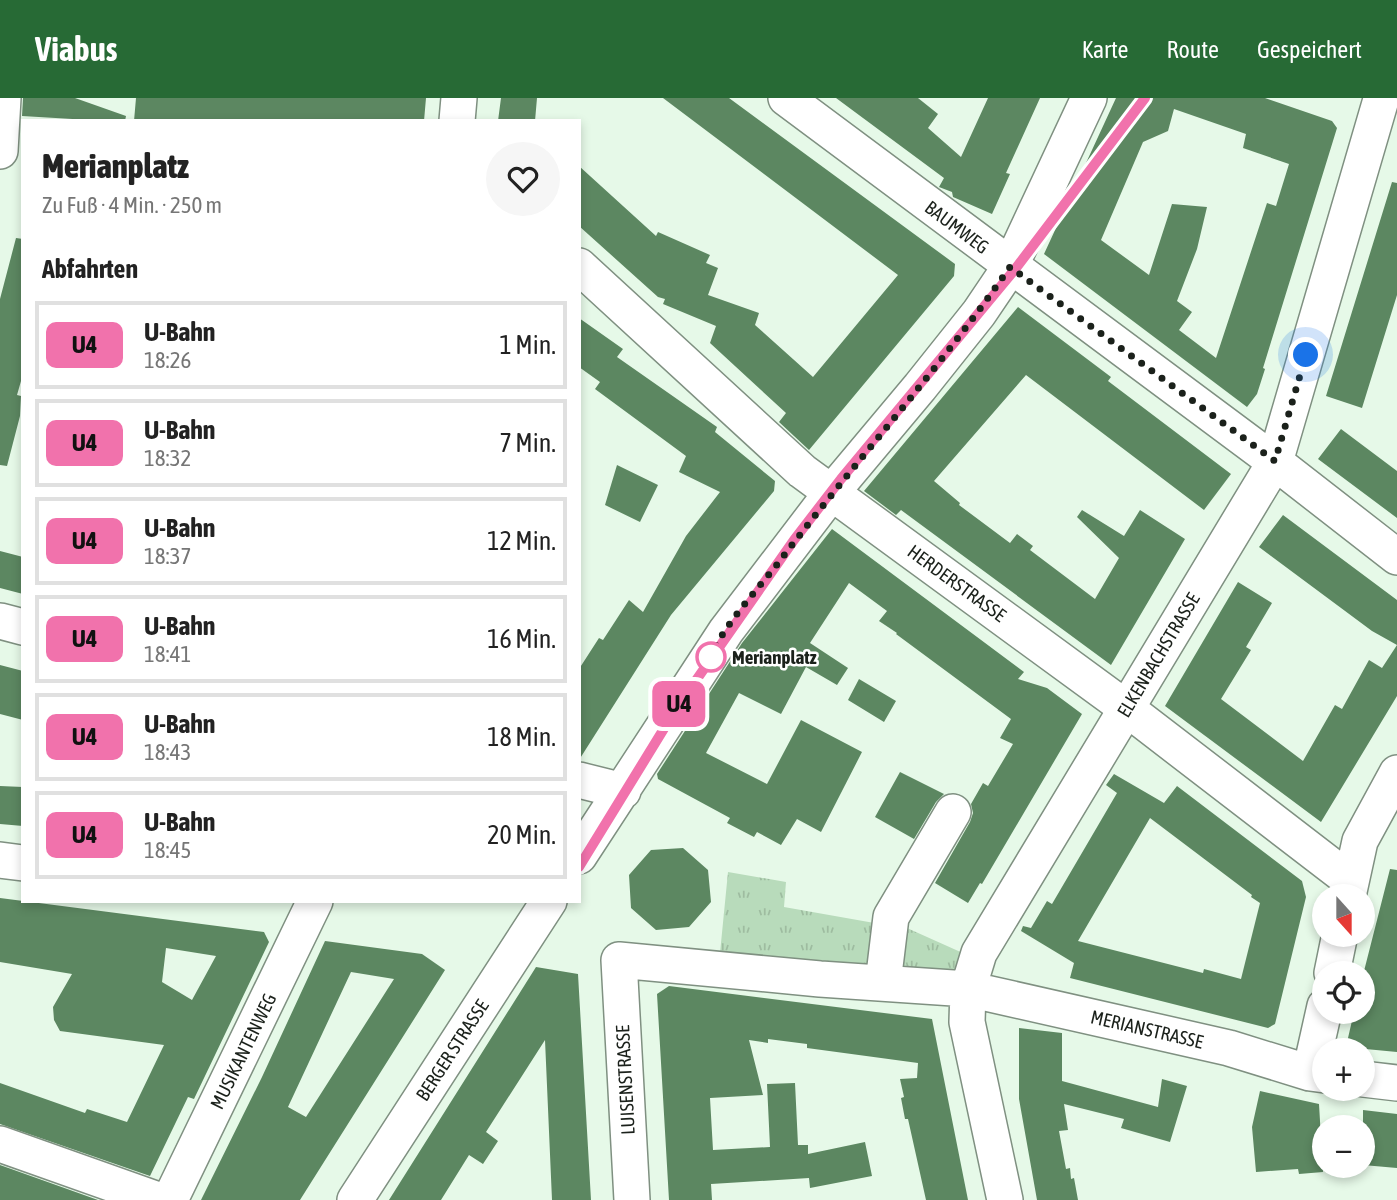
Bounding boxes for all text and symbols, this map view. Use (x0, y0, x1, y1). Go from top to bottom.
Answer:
text: Viabus (35, 30, 117, 68)
text: Karte (1082, 36, 1128, 63)
text: Route (1166, 36, 1219, 63)
text: Gespeichert (1257, 36, 1362, 63)
button: heart (486, 142, 560, 216)
text: Merianplatz (42, 147, 189, 185)
text: Zu Fuß · 4 Min. · 250 m (42, 192, 222, 218)
street label: BAUMWEG (921, 196, 993, 258)
text: Abfahrten (42, 254, 138, 284)
text: U-Bahn (144, 317, 215, 347)
text: 1 Min. (500, 330, 556, 360)
text: U4 (72, 331, 97, 358)
your location (1288, 337, 1323, 372)
text: 18:26 (144, 347, 191, 373)
text: U-Bahn (144, 415, 215, 445)
text: 7 Min. (500, 428, 556, 458)
text: U4 (72, 429, 97, 456)
text: 18:32 (144, 445, 191, 471)
text: U-Bahn (144, 513, 215, 543)
text: 12 Min. (487, 526, 556, 556)
text: U4 (72, 527, 97, 554)
street label: HERDERSTRASSE (904, 540, 1010, 626)
text: 18:37 (144, 543, 191, 569)
street label: ELKENBACHSTRASSE (1112, 589, 1204, 721)
text: U-Bahn (144, 611, 215, 641)
text: 16 Min. (487, 624, 556, 654)
text: U4 (72, 625, 97, 652)
text: 18:41 (144, 641, 191, 667)
marker: Merianplatz (696, 642, 726, 672)
place label: Merianplatz (732, 646, 817, 668)
line badge: U4 (648, 681, 710, 727)
text: U4 (666, 690, 692, 717)
text: U-Bahn (144, 709, 215, 739)
text: 18 Min. (487, 722, 556, 752)
text: U4 (72, 723, 97, 750)
text: 18:43 (144, 739, 191, 765)
text: U-Bahn (144, 807, 215, 837)
text: 20 Min. (487, 820, 556, 850)
text: U4 (72, 821, 97, 848)
text: 18:45 (144, 837, 191, 863)
north arrow (1312, 884, 1376, 947)
map controls (1312, 884, 1375, 1178)
button: locate (1312, 961, 1375, 1024)
street label: MUSIKANTENWEG (205, 989, 281, 1113)
street label: BERGER STRASSE (411, 995, 493, 1105)
street label: MERIANSTRASSE (1089, 1005, 1205, 1053)
street label: LUISENSTRASSE (611, 1025, 639, 1135)
button: + (1312, 1038, 1375, 1101)
button: − (1312, 1115, 1375, 1178)

